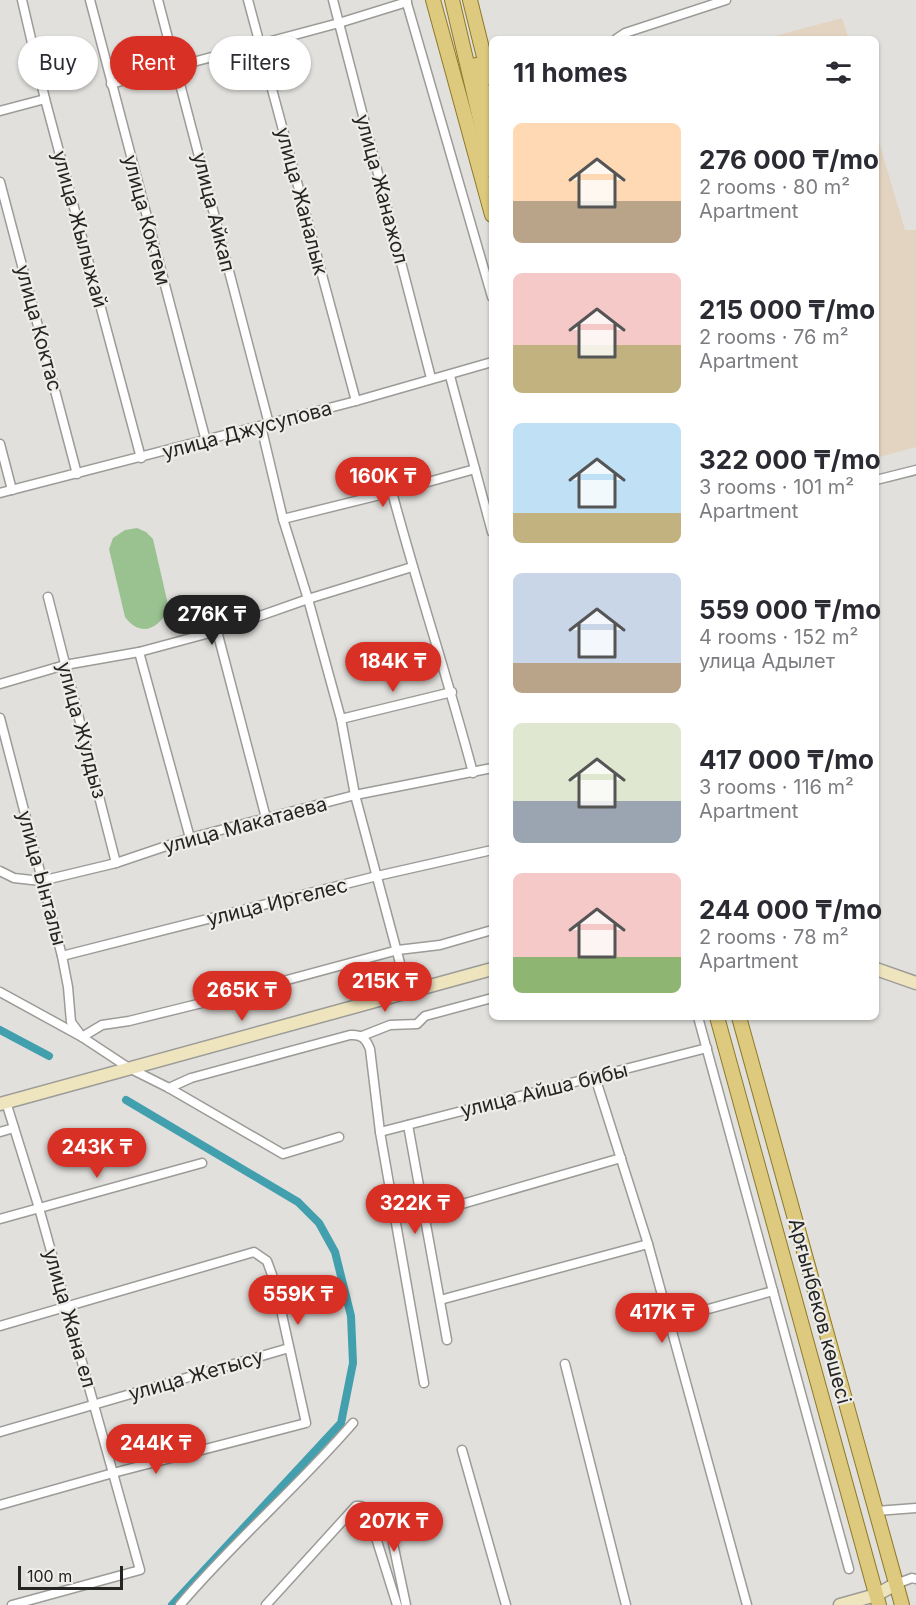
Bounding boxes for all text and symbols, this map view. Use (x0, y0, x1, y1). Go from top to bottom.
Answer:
chip: Buy (18, 36, 98, 90)
chip: Rent (110, 36, 197, 90)
chip: Filters (209, 36, 311, 90)
icon: filters (822, 56, 855, 89)
text: 11 homes (513, 57, 628, 88)
street label: улица Жанажол (350, 111, 414, 267)
street label: улица Жаналык (271, 125, 333, 278)
text: 276 000 ₸/mo (699, 144, 879, 175)
icon: home (561, 147, 633, 219)
street label: улица Жылыжай (47, 148, 113, 310)
street label: улица Айкап (188, 150, 240, 274)
street label: улица Коктем (118, 152, 176, 288)
text: 2 rooms · 80 m² (699, 175, 850, 199)
text: Apartment (699, 199, 798, 223)
street label: улица Коктас (11, 262, 67, 394)
text: 215 000 ₸/mo (699, 294, 875, 325)
icon: home (561, 297, 633, 369)
text: 2 rooms · 76 m² (699, 325, 848, 349)
text: Apartment (699, 349, 798, 373)
street label: улица Джусупова (160, 396, 334, 464)
text: 322 000 ₸/mo (699, 444, 881, 475)
icon: home (561, 447, 633, 519)
pin: 160K ₸ (334, 457, 432, 508)
text: 160K ₸ (349, 464, 417, 488)
text: 3 rooms · 101 m² (699, 475, 854, 499)
text: Apartment (699, 499, 798, 523)
text: 559 000 ₸/mo (699, 594, 881, 625)
pin: 276K ₸ (163, 595, 261, 646)
icon: home (561, 597, 633, 669)
text: 276K ₸ (177, 602, 247, 626)
text: 4 rooms · 152 m² (699, 625, 858, 649)
pin: 184K ₸ (344, 642, 442, 693)
text: 184K ₸ (359, 649, 427, 673)
text: улица Адылет (699, 649, 835, 673)
street label: улица Жулдыз (52, 659, 112, 801)
text: 417 000 ₸/mo (699, 744, 874, 775)
icon: home (561, 747, 633, 819)
text: 3 rooms · 116 m² (699, 775, 854, 799)
street label: улица Макатаева (160, 792, 330, 858)
text: Apartment (699, 799, 798, 823)
street label: улица Ынталы (12, 808, 72, 948)
street label: улица Иргелес (204, 873, 350, 931)
text: 244 000 ₸/mo (699, 894, 882, 925)
icon: home (561, 897, 633, 969)
text: 2 rooms · 78 m² (699, 925, 848, 949)
text: Apartment (699, 949, 798, 973)
pin: 215K ₸ (336, 962, 434, 1013)
text: 215K ₸ (352, 969, 418, 993)
pin: 265K ₸ (193, 971, 291, 1022)
text: 265K ₸ (207, 978, 277, 1002)
street label: улица Айша бибы (458, 1058, 630, 1122)
pin: 243K ₸ (48, 1128, 146, 1179)
text: 243K ₸ (61, 1135, 133, 1159)
pin: 322K ₸ (366, 1184, 464, 1235)
text: 322K ₸ (380, 1191, 450, 1215)
street label: Арғынбеков көшесі (784, 1216, 856, 1406)
street label: улица Жана ел (39, 1246, 101, 1390)
pin: 559K ₸ (249, 1275, 347, 1326)
text: 559K ₸ (262, 1282, 334, 1306)
pin: 417K ₸ (613, 1293, 711, 1344)
text: 417K ₸ (629, 1300, 695, 1324)
street label: улица Жетысу (126, 1344, 266, 1406)
pin: 244K ₸ (107, 1424, 205, 1475)
text: 244K ₸ (120, 1431, 192, 1455)
pin: 207K ₸ (345, 1502, 443, 1553)
text: 207K ₸ (359, 1509, 429, 1533)
scale bar (18, 1563, 123, 1590)
text: 100 m (27, 1566, 72, 1586)

